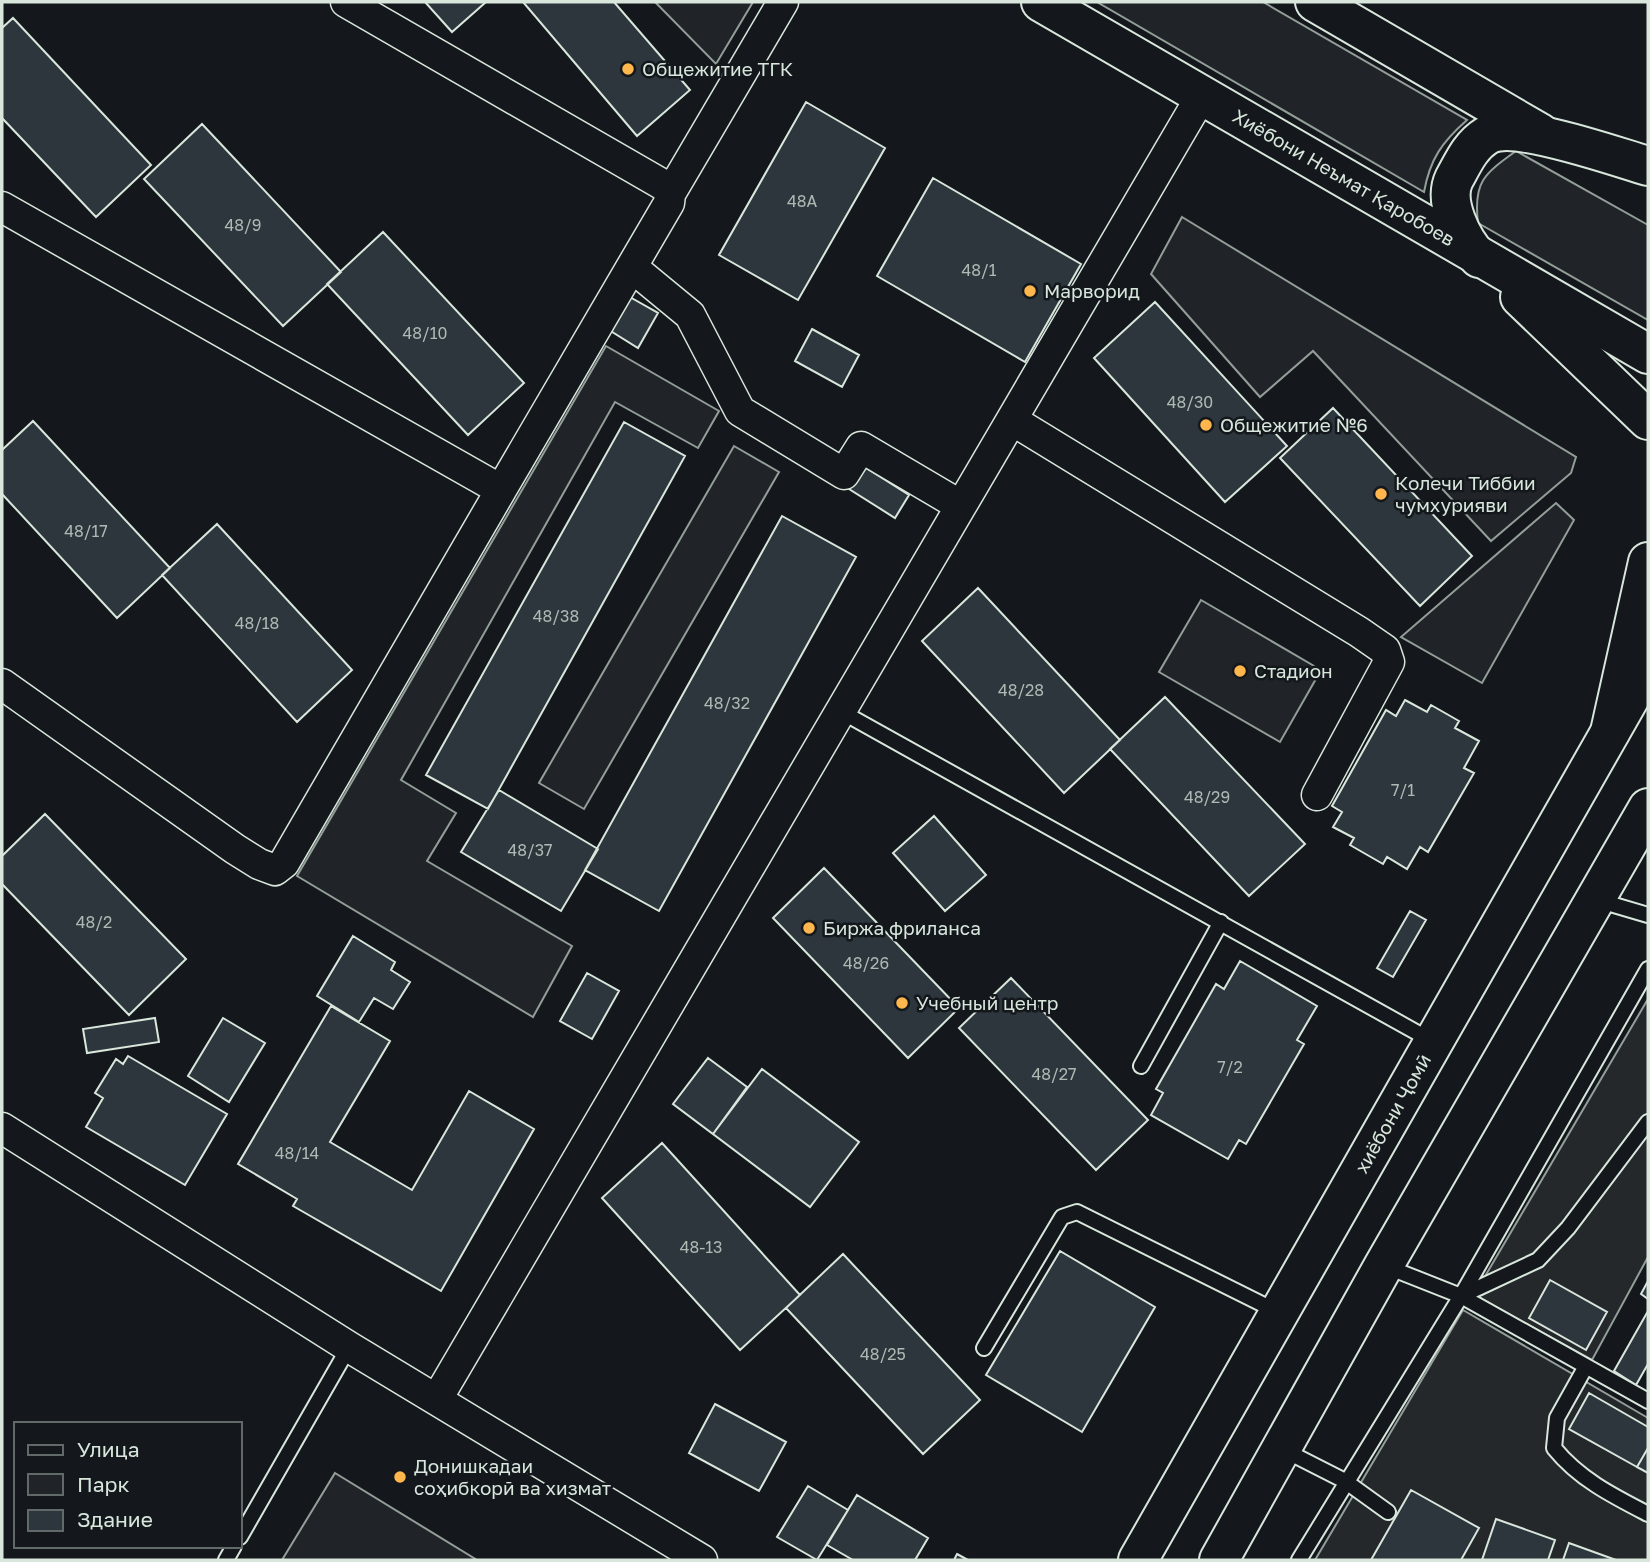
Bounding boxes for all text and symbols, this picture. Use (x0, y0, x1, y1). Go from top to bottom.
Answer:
place label: Общежитие ТГК (642, 57, 793, 80)
marker: Общежитие ТГК (620, 61, 636, 77)
street label: Хиёбони Неъмат Қаробоев (1229, 104, 1459, 250)
house number: 48А (787, 191, 817, 211)
house number: 48/9 (225, 215, 261, 235)
house number: 48/1 (962, 260, 997, 280)
place label: Марворид (1044, 279, 1140, 302)
marker: Марворид (1022, 283, 1038, 299)
house number: 48/10 (403, 323, 447, 343)
house number: 48/30 (1167, 392, 1213, 412)
place label: Общежитие №6 (1220, 413, 1368, 436)
marker: Общежитие №6 (1198, 417, 1214, 433)
place label: Колечи Тиббии чумхурияви (1395, 471, 1536, 516)
marker: Колечи Тиббии чумхурияви (1373, 486, 1389, 502)
house number: 48/17 (64, 521, 108, 541)
house number: 48/38 (533, 606, 579, 626)
house number: 48/18 (235, 613, 279, 633)
place label: Стадион (1254, 659, 1333, 682)
marker: Стадион (1232, 663, 1248, 679)
house number: 48/28 (998, 680, 1044, 700)
house number: 48/32 (704, 693, 750, 713)
house number: 7/1 (1391, 780, 1415, 800)
house number: 48/29 (1184, 787, 1230, 807)
house number: 48/37 (507, 840, 553, 860)
house number: 48/2 (76, 912, 112, 932)
place label: Биржа фриланса (823, 916, 981, 939)
marker: Биржа фриланса (801, 920, 817, 936)
house number: 48/26 (843, 953, 889, 973)
place label: Учебный центр (916, 991, 1058, 1014)
marker: Учебный центр (894, 995, 910, 1011)
street label: хиёбони Ҷомӣ (1349, 1050, 1435, 1177)
house number: 7/2 (1217, 1057, 1243, 1077)
house number: 48/27 (1032, 1064, 1076, 1084)
house number: 48/14 (275, 1143, 319, 1163)
house number: 48-13 (680, 1237, 722, 1257)
house number: 48/25 (860, 1344, 906, 1364)
legend (14, 1422, 242, 1548)
text: Улица (77, 1436, 140, 1462)
place label: Донишкадаи соҳибкорӣ ва хизмат (414, 1454, 611, 1499)
marker: Донишкадаи соҳибкорӣ ва хизмат (392, 1469, 408, 1485)
text: Парк (77, 1471, 130, 1497)
text: Здание (77, 1506, 153, 1532)

